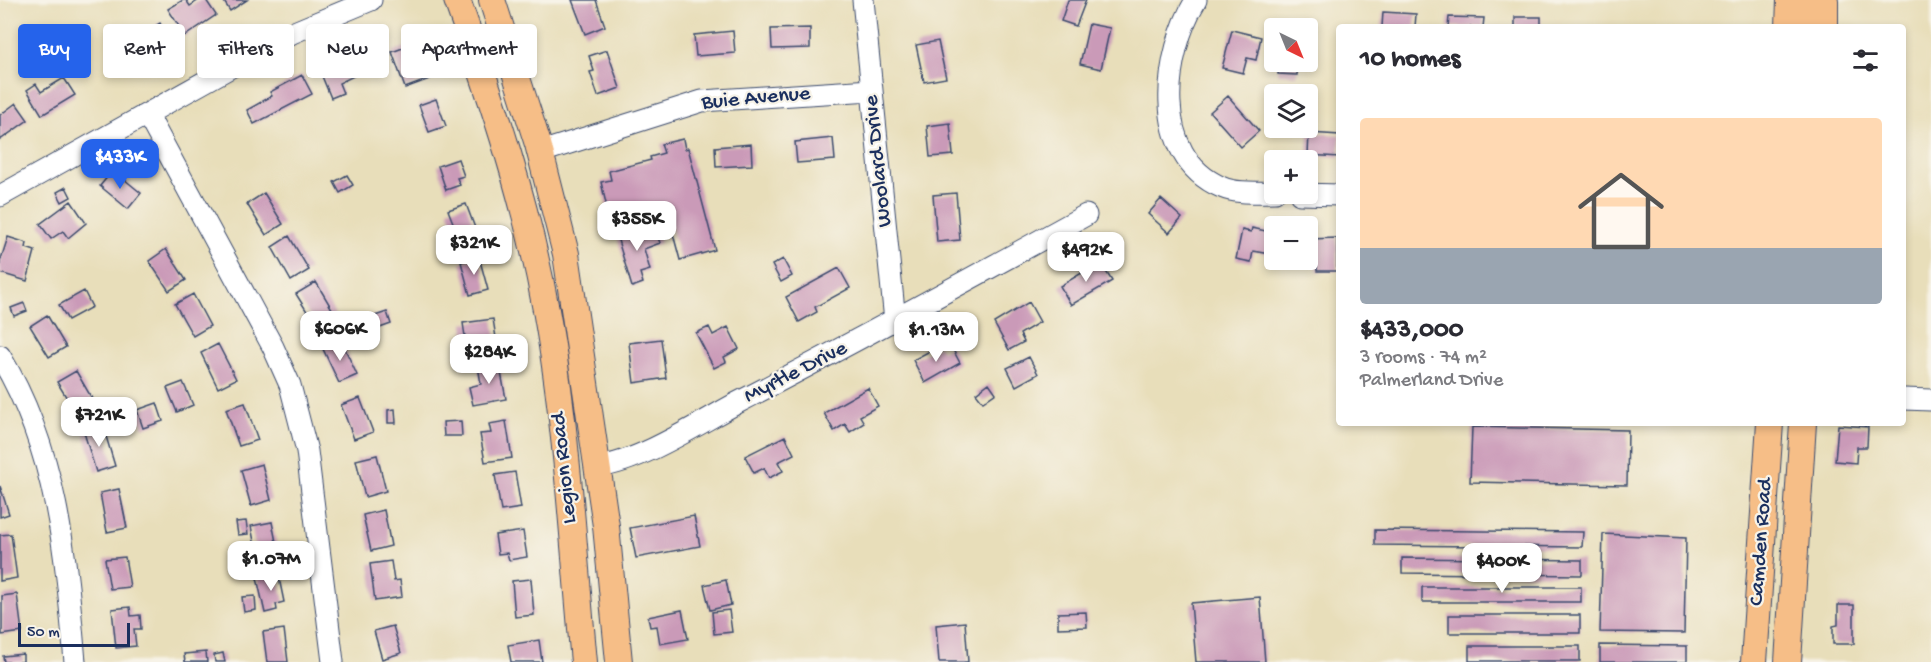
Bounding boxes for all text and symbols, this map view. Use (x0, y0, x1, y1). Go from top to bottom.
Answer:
north arrow (1264, 18, 1318, 72)
map controls (1264, 18, 1318, 270)
chip: Buy (18, 24, 91, 78)
chip: Rent (103, 24, 185, 78)
chip: Filters (197, 24, 294, 78)
chip: New (306, 24, 389, 78)
chip: Apartment (401, 24, 537, 78)
icon: filters (1849, 44, 1882, 77)
text: 10 homes (1360, 45, 1460, 76)
street label: Buie Avenue (700, 81, 812, 117)
button: layers (1264, 84, 1318, 138)
street label: Woolard Drive (859, 93, 899, 228)
pin: $433K (78, 139, 162, 190)
text: $433K (95, 147, 145, 170)
button: + (1264, 150, 1318, 204)
icon: home (1567, 157, 1675, 265)
pin: $355K (595, 201, 679, 252)
text: $355K (611, 209, 663, 232)
button: − (1264, 216, 1318, 270)
pin: $321K (432, 225, 516, 276)
pin: $492K (1044, 232, 1128, 283)
text: $321K (450, 233, 498, 256)
text: $492K (1061, 240, 1111, 263)
pin: $606K (298, 311, 382, 362)
pin: $1.13M (887, 312, 985, 363)
text: $433,000 (1360, 316, 1463, 347)
text: $606K (314, 319, 366, 342)
text: $1.13M (908, 320, 964, 343)
pin: $284K (447, 334, 531, 385)
street label: Myrtle Drive (740, 336, 852, 410)
text: $284K (464, 342, 514, 365)
text: 3 rooms · 74 m² (1360, 347, 1487, 370)
text: Palmerland Drive (1360, 370, 1503, 393)
pin: $721K (57, 397, 141, 448)
text: $721K (75, 405, 123, 428)
street label: Legion Road (546, 409, 584, 525)
street label: Camden Road (1745, 475, 1780, 607)
pin: $1.07M (222, 541, 320, 592)
pin: $400K (1460, 543, 1544, 594)
text: $1.07M (242, 549, 300, 572)
text: $400K (1476, 551, 1528, 574)
scale bar (18, 620, 130, 648)
text: 50 m (27, 624, 60, 643)

